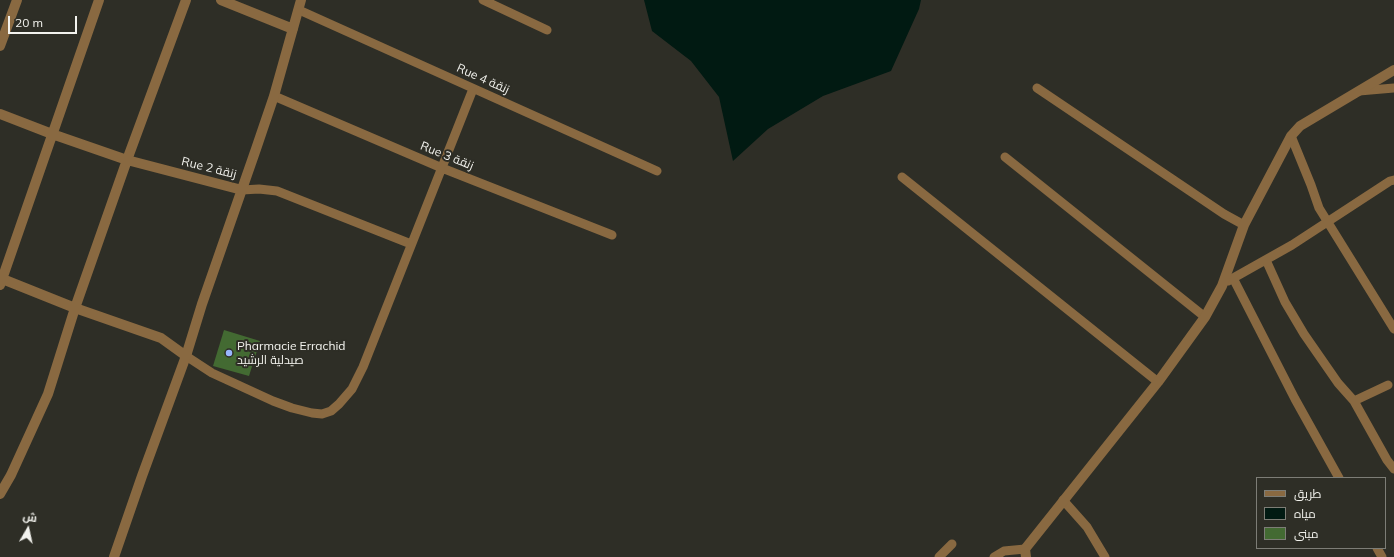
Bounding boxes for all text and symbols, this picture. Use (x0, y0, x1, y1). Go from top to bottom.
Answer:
scale bar (10, 8, 79, 34)
text: 20 m (15, 15, 43, 30)
street label: Rue 4 زنقة (454, 61, 512, 97)
street label: Rue 3 زنقة (418, 139, 476, 173)
street label: Rue 2 زنقة (180, 154, 238, 182)
place label: Pharmacie Errachid صيدلية الرشيد (237, 339, 346, 367)
marker: Pharmacie Errachid صيدلية الرشيد (224, 348, 234, 358)
legend (1256, 477, 1386, 549)
text: طريق (1294, 486, 1321, 501)
text: مياه (1294, 506, 1316, 521)
north arrow (8, 509, 48, 549)
text: ش (22, 509, 38, 525)
text: مبنى (1294, 526, 1319, 541)

